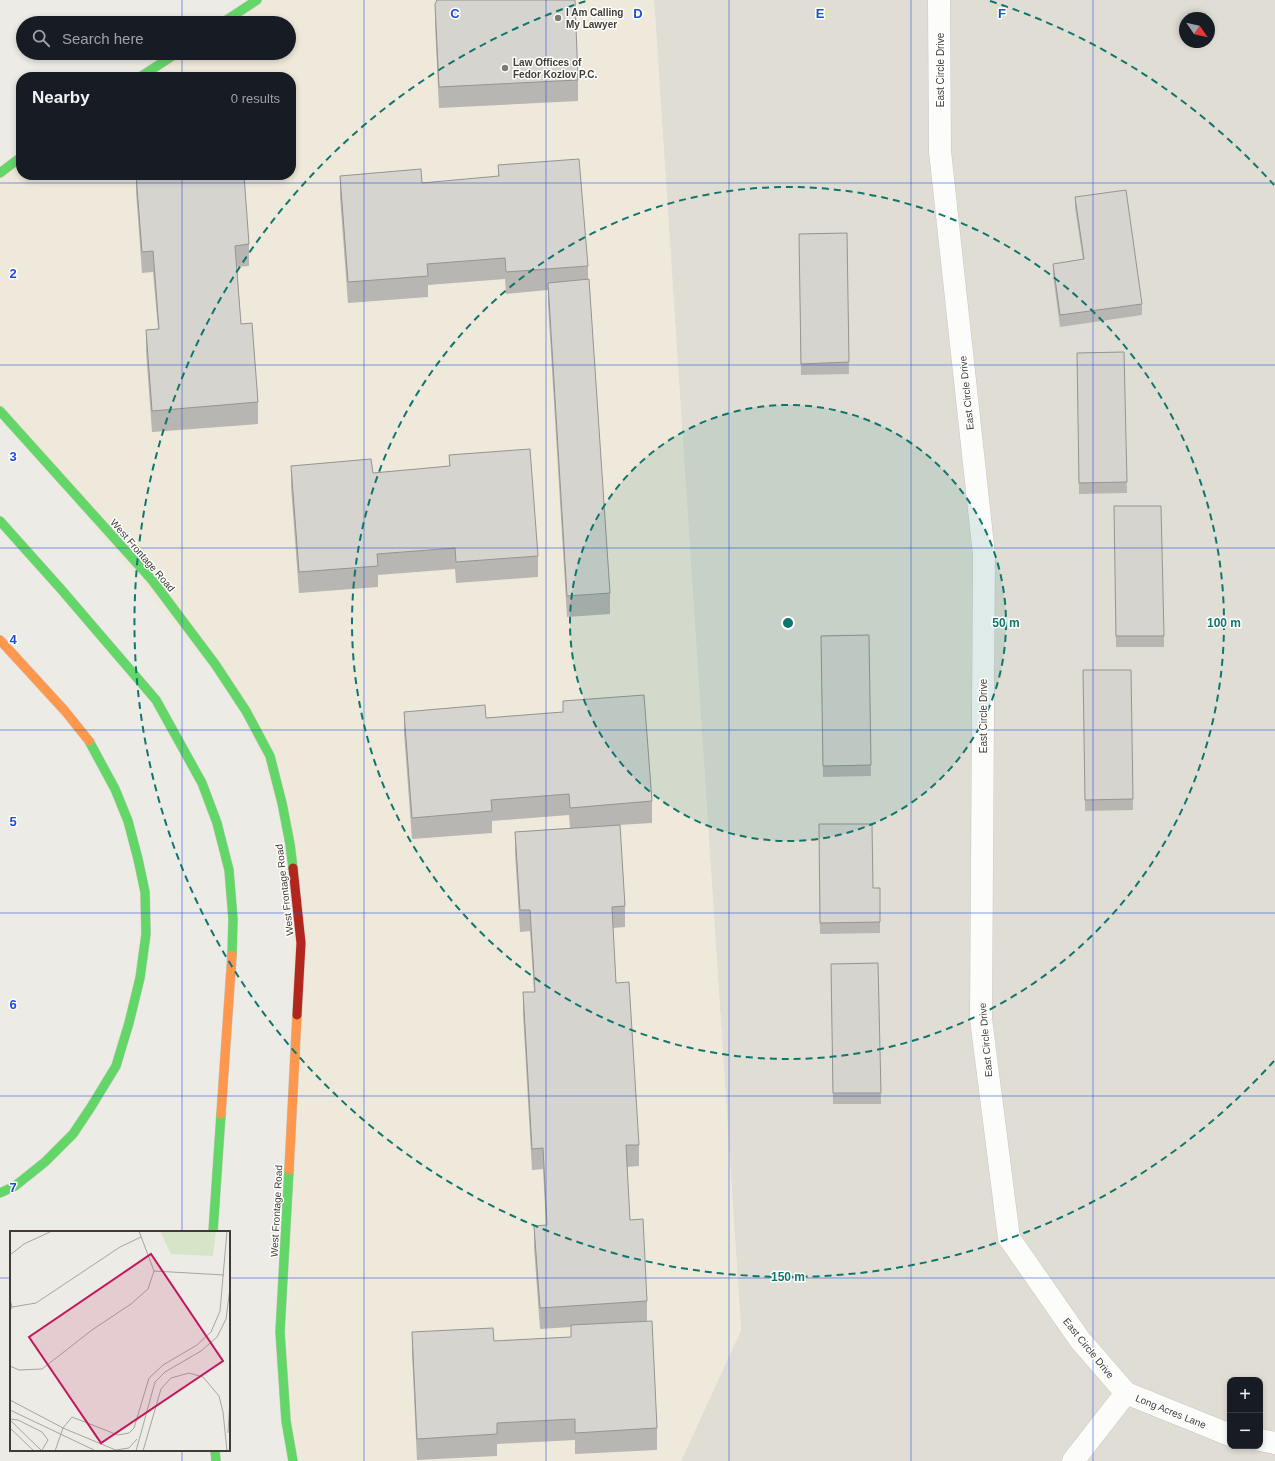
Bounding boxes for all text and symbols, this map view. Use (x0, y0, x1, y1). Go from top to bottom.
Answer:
text: C (450, 6, 460, 21)
text: D (633, 6, 643, 21)
text: E (816, 6, 825, 21)
text: F (998, 6, 1006, 21)
place label: I Am Calling My Lawyer (566, 7, 623, 30)
north arrow (1179, 12, 1215, 48)
marker: I Am Calling My Lawyer (553, 13, 563, 23)
search box (16, 16, 296, 60)
icon: search (30, 27, 52, 49)
text: Search here (62, 30, 144, 47)
street label: East Circle Drive (935, 32, 946, 107)
place label: Law Offices of Fedor Kozlov P.C. (513, 57, 597, 80)
marker: Law Offices of Fedor Kozlov P.C. (500, 63, 510, 73)
text: Nearby (32, 88, 90, 107)
text: 0 results (231, 91, 280, 106)
text: 2 (9, 266, 17, 281)
street label: East Circle Drive (957, 355, 976, 431)
text: 3 (9, 449, 17, 464)
street label: West Frontage Road (108, 517, 177, 594)
centre of rings (781, 616, 795, 630)
text: 50 m (992, 616, 1020, 630)
text: 100 m (1207, 616, 1241, 630)
text: 4 (9, 632, 17, 647)
street label: East Circle Drive (978, 678, 989, 753)
text: 5 (9, 814, 17, 829)
street label: West Frontage Road (273, 844, 296, 936)
text: 6 (9, 997, 17, 1012)
street label: East Circle Drive (977, 1002, 994, 1078)
street label: West Frontage Road (269, 1165, 284, 1257)
text: 7 (9, 1180, 17, 1195)
inset map (10, 1231, 230, 1451)
text: 150 m (771, 1270, 805, 1284)
street label: East Circle Drive (1061, 1316, 1117, 1381)
map controls (1227, 1377, 1263, 1449)
button: + (1227, 1377, 1263, 1413)
street label: Long Acres Lane (1134, 1392, 1208, 1431)
button: − (1227, 1413, 1263, 1449)

